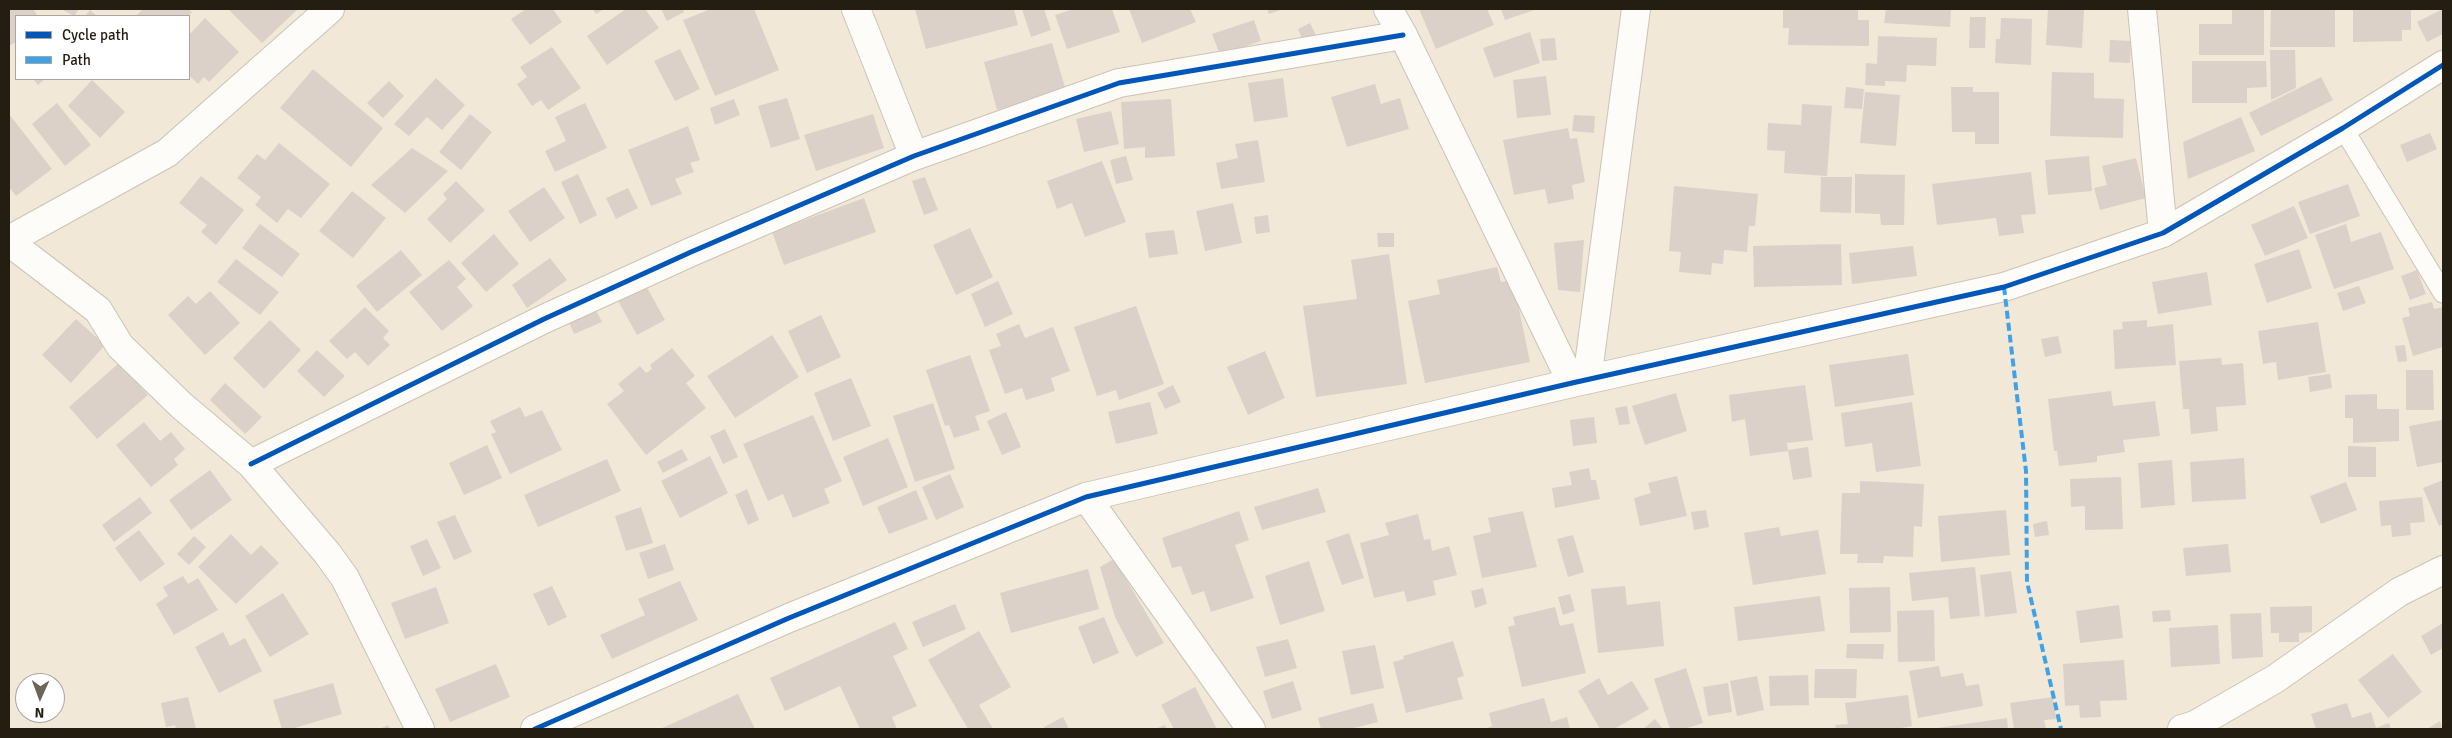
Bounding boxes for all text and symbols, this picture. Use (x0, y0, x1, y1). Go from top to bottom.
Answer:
legend (15, 15, 190, 80)
text: Cycle path (62, 26, 129, 44)
text: Path (62, 51, 91, 69)
north arrow (15, 673, 65, 723)
text: N (34, 704, 45, 721)

